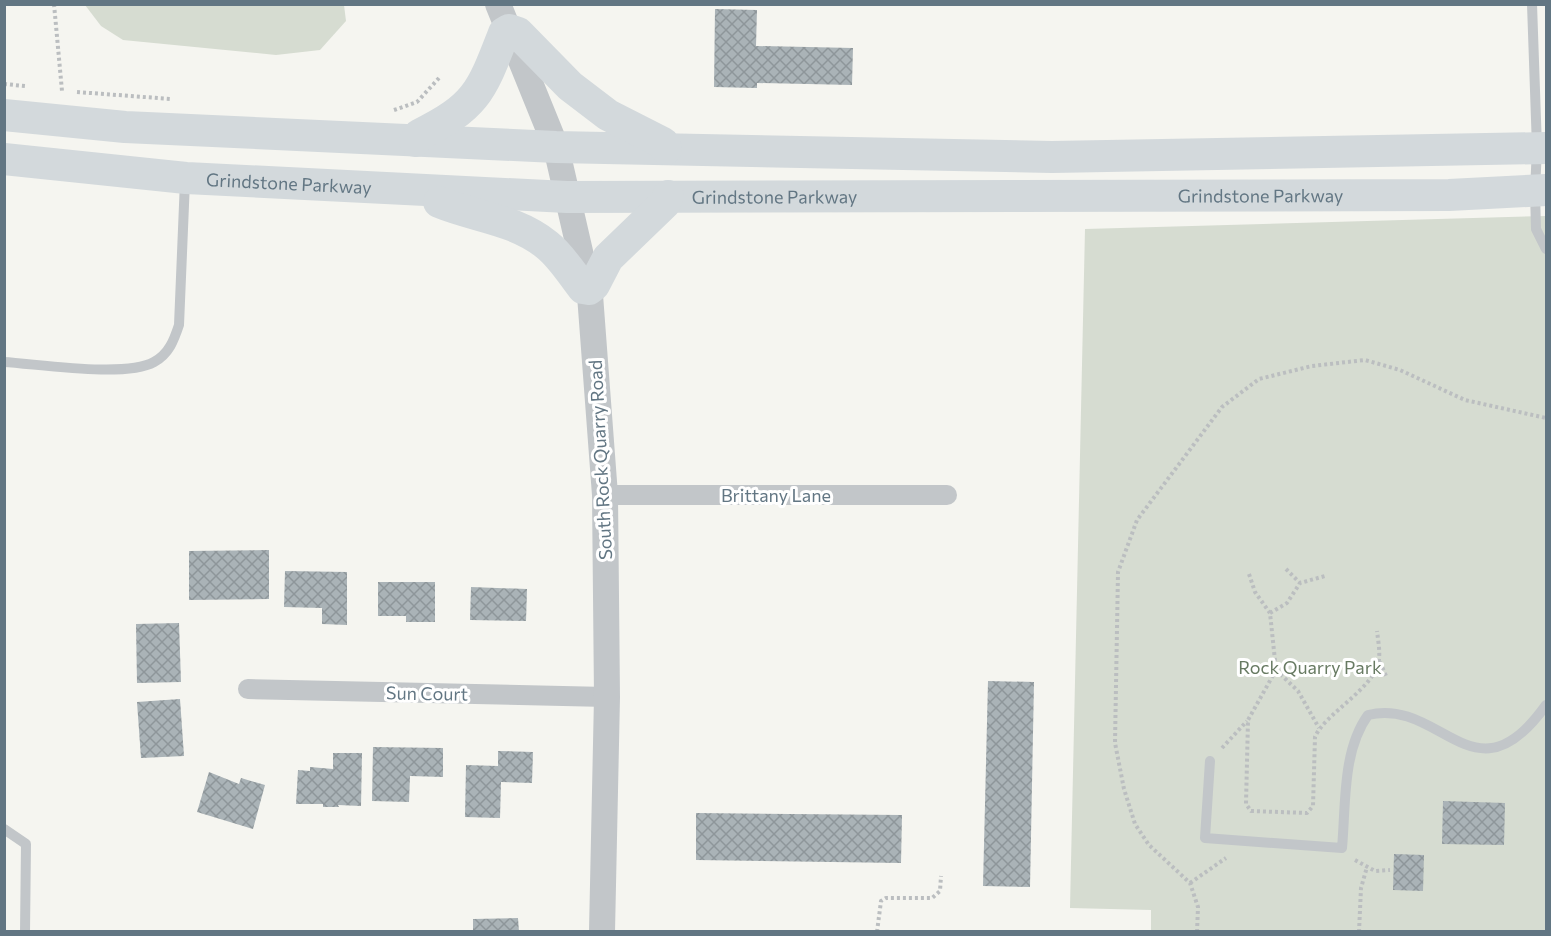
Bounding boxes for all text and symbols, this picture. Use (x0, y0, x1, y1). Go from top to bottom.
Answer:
street label: Grindstone Parkway (206, 168, 372, 198)
street label: Grindstone Parkway (1178, 184, 1343, 207)
street label: Grindstone Parkway (692, 185, 857, 208)
street label: South Rock Quarry Road (584, 359, 616, 561)
street label: Brittany Lane (721, 484, 831, 506)
park label: Rock Quarry Park (1238, 656, 1382, 678)
street label: Sun Court (386, 681, 468, 705)

